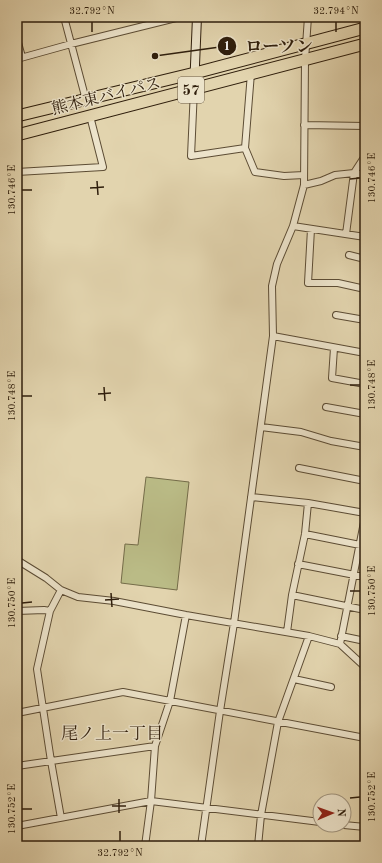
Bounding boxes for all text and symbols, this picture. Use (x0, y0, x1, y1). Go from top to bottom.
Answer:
text: 32.792°N (69, 6, 115, 16)
text: 32.794°N (313, 6, 359, 16)
callout: ローソン (217, 31, 321, 60)
text: ローソン (245, 39, 313, 56)
text: 1 (224, 41, 230, 53)
street label: 熊本東バイパス (50, 74, 163, 118)
road number: 57 (178, 77, 204, 103)
text: 130.746°E (367, 153, 377, 203)
text: 130.746°E (7, 165, 17, 215)
text: 130.748°E (367, 360, 377, 410)
text: 130.748°E (7, 371, 17, 421)
text: 130.750°E (367, 566, 377, 616)
text: 130.750°E (7, 578, 17, 628)
district label: 尾ノ上一丁目 (61, 724, 163, 743)
text: 130.752°E (367, 772, 377, 822)
text: 130.752°E (7, 784, 17, 834)
north arrow (312, 793, 352, 833)
text: N (335, 808, 346, 818)
text: 32.792°N (97, 848, 143, 858)

